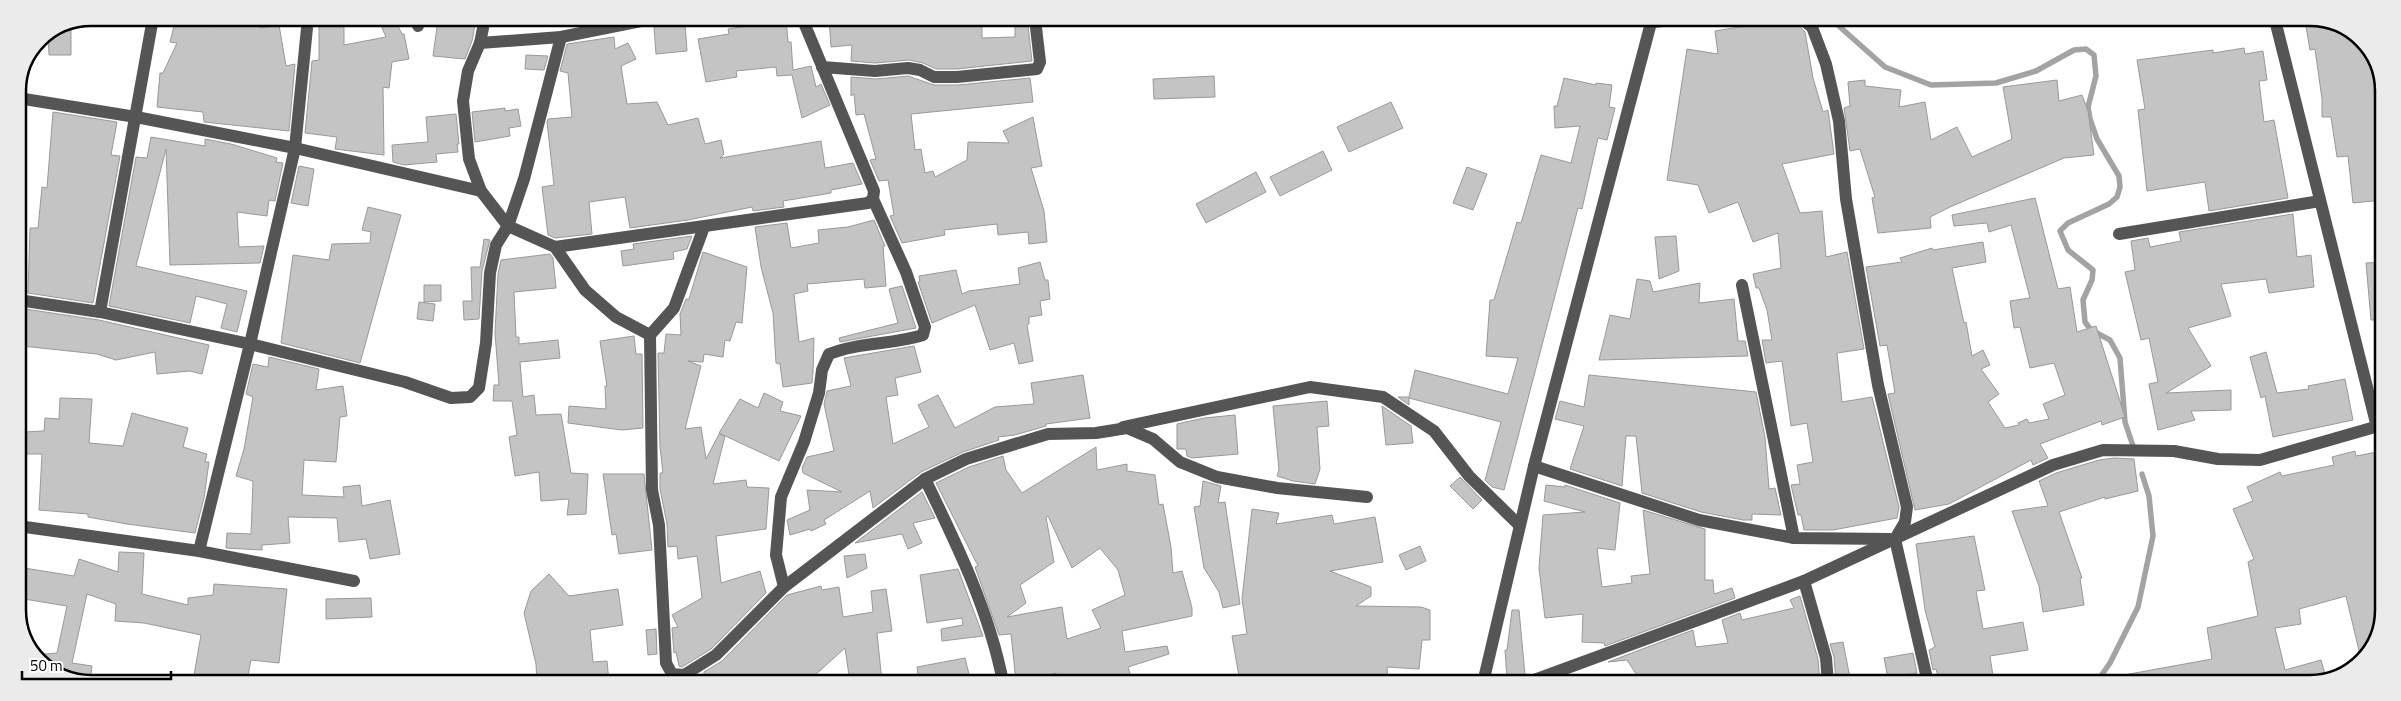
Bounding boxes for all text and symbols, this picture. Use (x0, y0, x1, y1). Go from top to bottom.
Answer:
scale bar (22, 648, 171, 680)
text: 50 m (30, 654, 63, 677)

